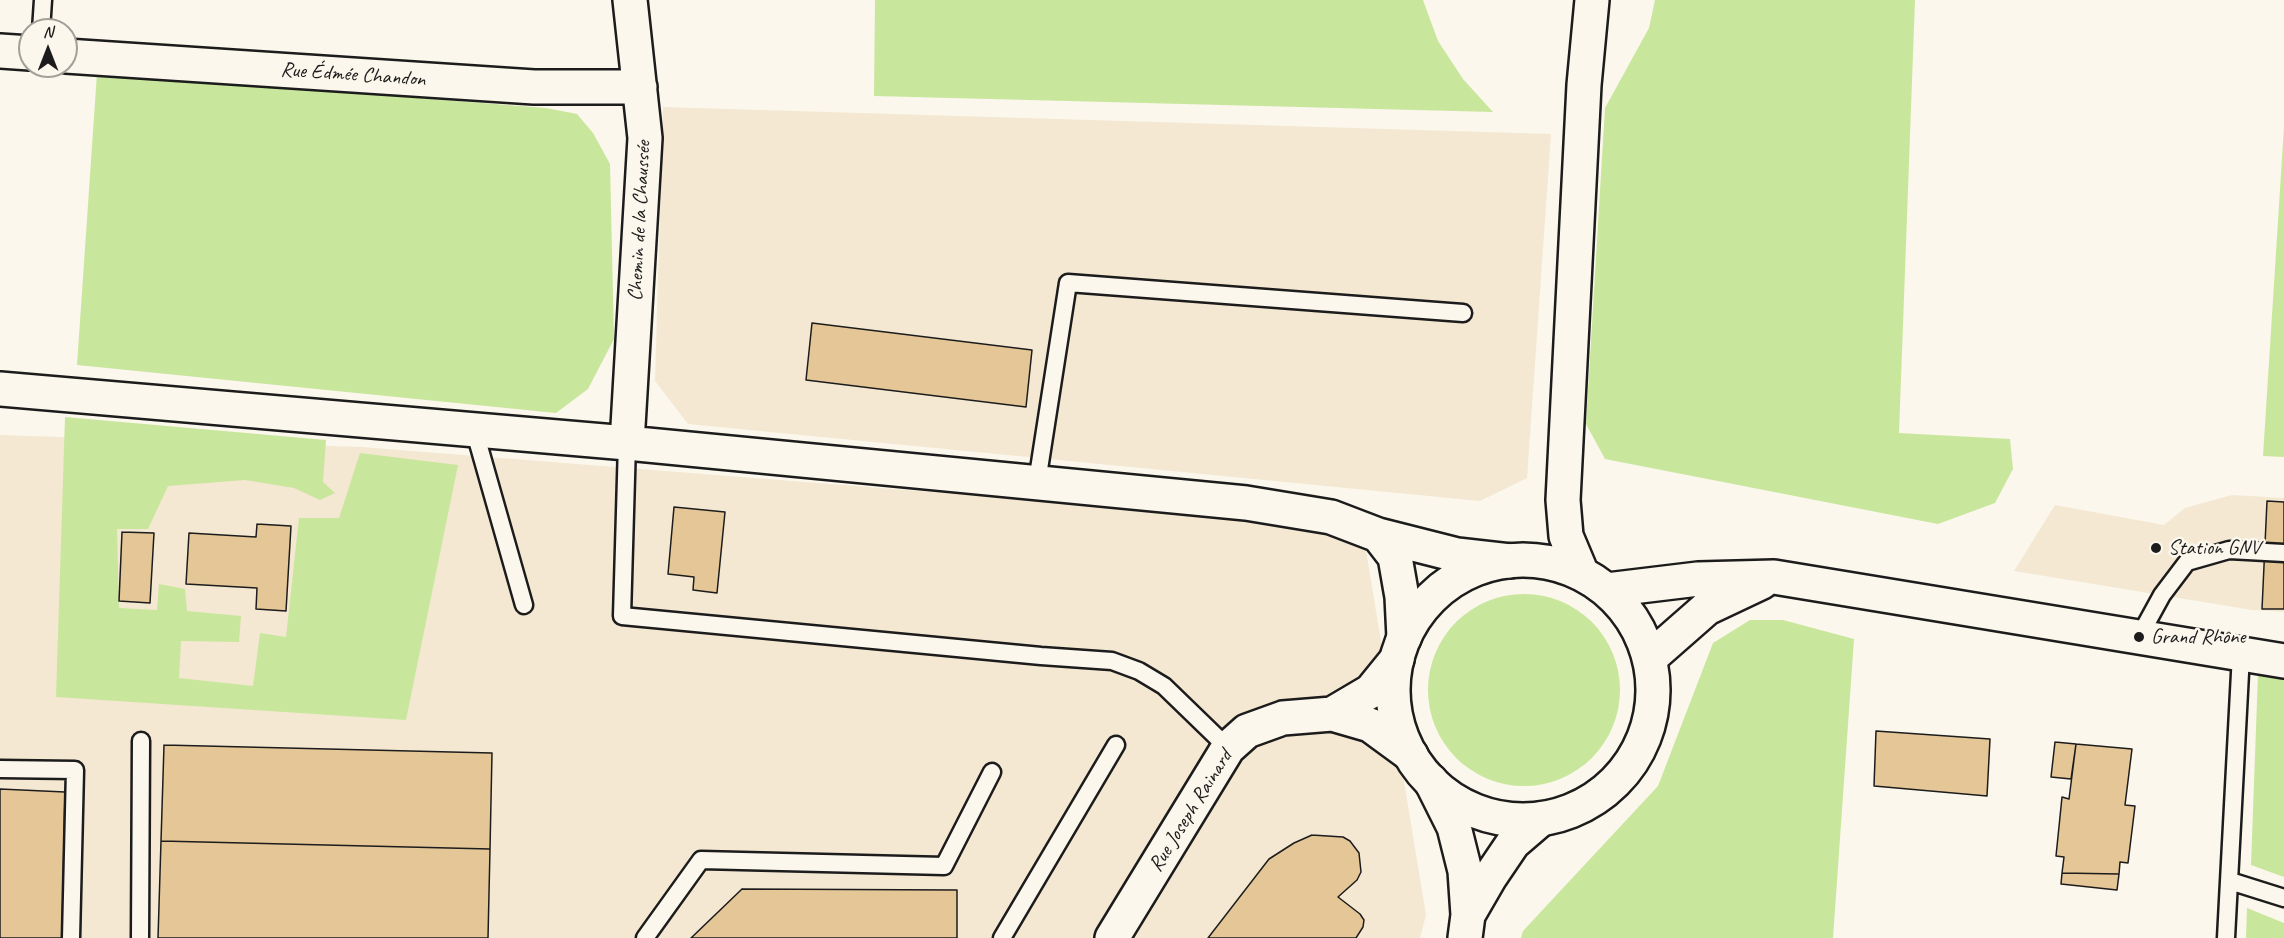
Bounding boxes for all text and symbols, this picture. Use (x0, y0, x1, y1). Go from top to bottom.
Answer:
north arrow (18, 18, 78, 78)
text: N (43, 22, 53, 42)
street label: Rue Édmée Chandon (280, 57, 426, 93)
street label: Chemin de la Chaussée (623, 140, 657, 302)
place label: Station GNV (2168, 535, 2260, 561)
marker: Station GNV (2149, 541, 2163, 555)
place label: Grand Rhône (2151, 624, 2245, 650)
marker: Grand Rhône (2132, 630, 2146, 644)
street label: Rue Joseph Rainard (1144, 746, 1238, 876)

